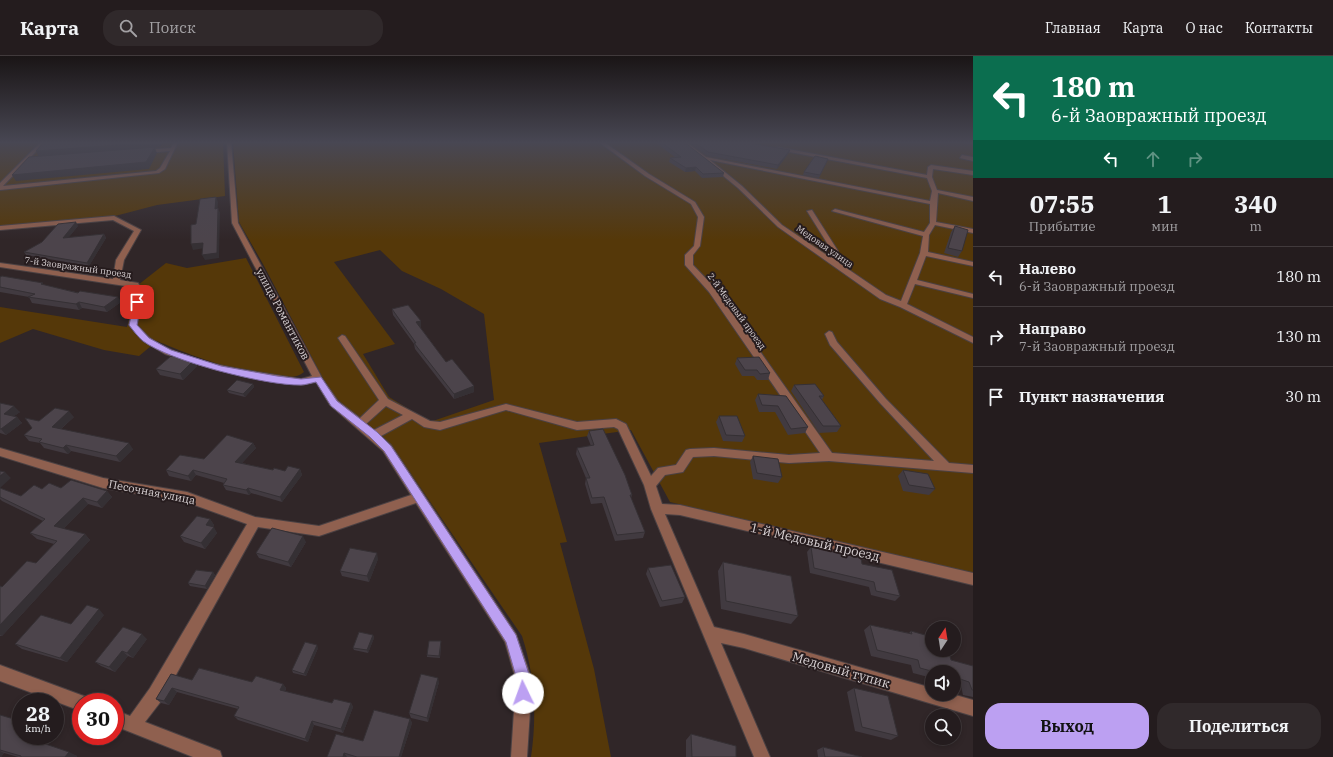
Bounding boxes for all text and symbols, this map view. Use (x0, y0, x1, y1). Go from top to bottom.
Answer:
search box (103, 10, 383, 46)
text: Карта (20, 16, 79, 40)
icon: search (117, 17, 139, 39)
text: Поиск (149, 18, 196, 37)
text: Главная (1045, 19, 1101, 37)
text: Карта (1123, 19, 1164, 37)
text: О нас (1186, 19, 1223, 37)
text: Контакты (1245, 19, 1313, 37)
text: 180 m (1051, 68, 1135, 105)
icon: left (985, 72, 1037, 124)
text: 6-й Заовражный проезд (1051, 104, 1267, 127)
icon: left (1100, 148, 1122, 170)
icon: ahead (1142, 148, 1164, 170)
icon: right (1184, 148, 1206, 170)
text: 07:55 (1030, 188, 1095, 220)
text: 1 (1158, 188, 1172, 220)
text: 340 (1234, 188, 1277, 220)
text: Прибытие (1029, 218, 1095, 235)
text: мин (1151, 218, 1178, 235)
text: m (1249, 218, 1262, 235)
street label: Медовая улица (794, 222, 856, 270)
street label: 7-й Заовражный проезд (24, 254, 133, 280)
text: Налево (1019, 259, 1076, 278)
street label: улица Романтиков (253, 266, 313, 362)
icon: left (985, 266, 1007, 288)
text: 180 m (1276, 267, 1321, 286)
street label: 2-й Медовый проезд (706, 271, 769, 352)
text: 6-й Заовражный проезд (1019, 278, 1175, 295)
pin (120, 285, 154, 319)
icon: arrive (126, 291, 148, 313)
text: Направо (1019, 319, 1086, 338)
icon: right (985, 326, 1007, 348)
text: 130 m (1276, 327, 1321, 346)
text: 7-й Заовражный проезд (1019, 338, 1175, 355)
icon: arrive (985, 386, 1007, 408)
text: Пункт назначения (1019, 387, 1165, 406)
text: 30 m (1285, 387, 1321, 406)
street label: Песочная улица (108, 477, 196, 507)
street label: 1-й Медовый проезд (748, 519, 882, 565)
north arrow (925, 621, 961, 657)
map controls (925, 621, 961, 745)
street label: Медовый тупик (790, 648, 892, 692)
button: sound (925, 665, 961, 701)
position arrow (502, 672, 544, 714)
speed limit sign: 30 (72, 693, 124, 745)
text: 28 (26, 700, 50, 727)
button: Выход (985, 703, 1149, 749)
button: Поделиться (1157, 703, 1321, 749)
button: search (925, 709, 961, 745)
text: km/h (25, 722, 51, 735)

